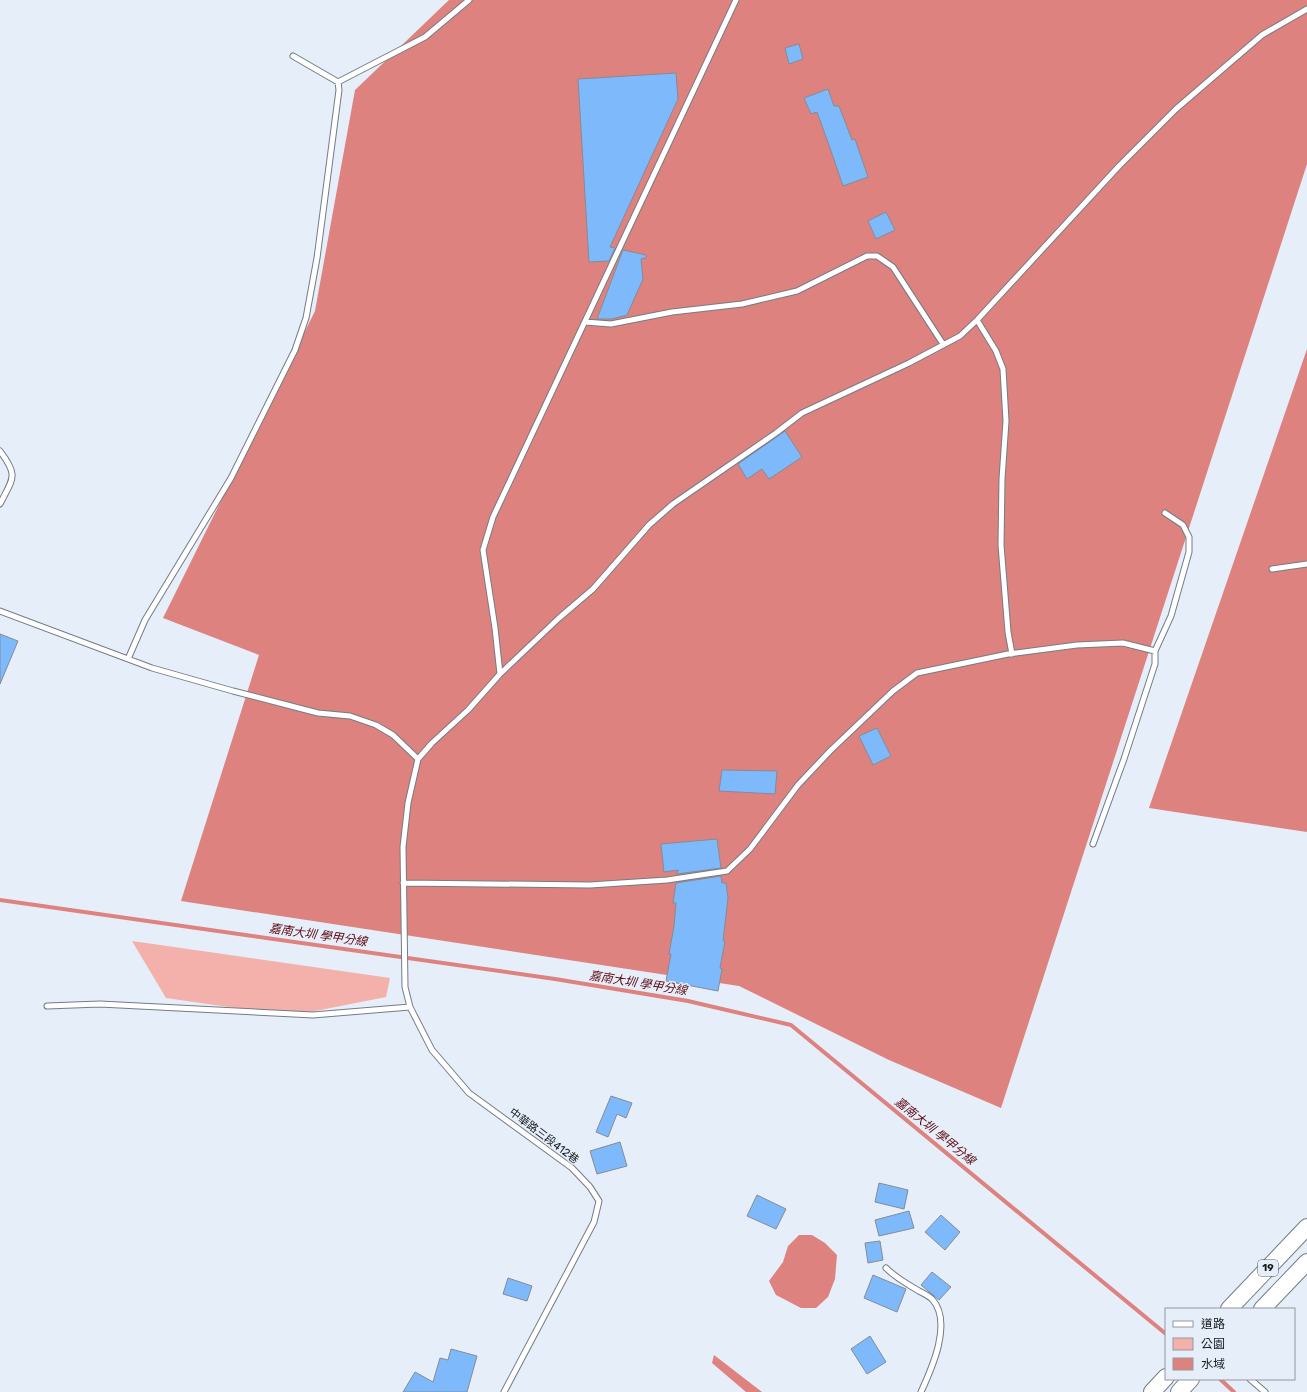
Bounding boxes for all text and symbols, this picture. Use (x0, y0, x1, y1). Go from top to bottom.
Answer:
water label: 嘉南大圳 學甲分線 (268, 921, 370, 949)
water label: 嘉南大圳 學甲分線 (588, 968, 690, 998)
water label: 嘉南大圳 學甲分線 (892, 1094, 979, 1169)
street label: 中華路三段412巷 (507, 1106, 581, 1166)
road number: 19 (1258, 1260, 1278, 1276)
legend (1165, 1308, 1295, 1380)
text: 道路 (1201, 1317, 1225, 1331)
text: 公園 (1201, 1337, 1225, 1351)
text: 水域 (1201, 1357, 1225, 1371)

